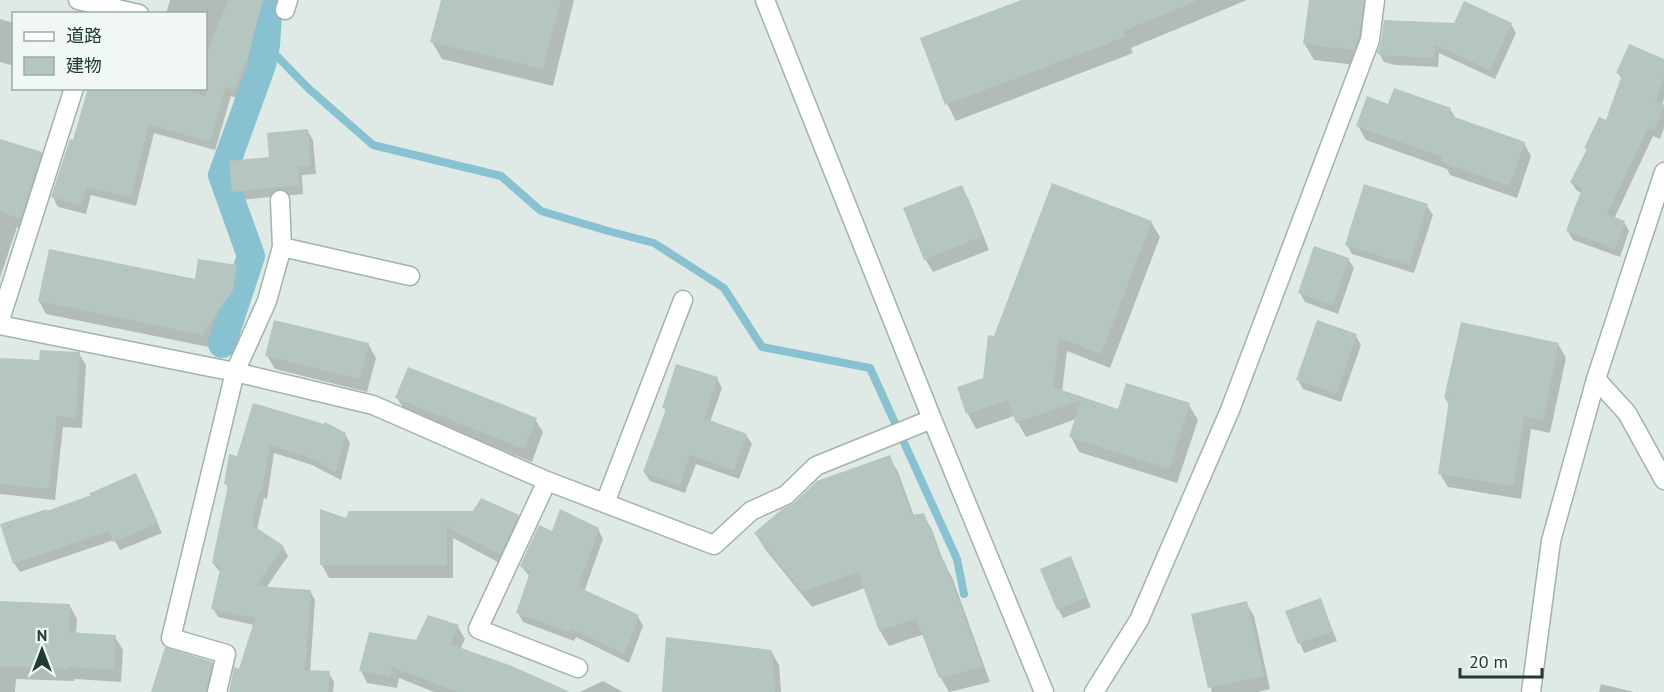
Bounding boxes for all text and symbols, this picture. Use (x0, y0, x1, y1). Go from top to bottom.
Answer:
legend (12, 12, 207, 90)
text: 道路 (66, 24, 102, 47)
text: 建物 (66, 54, 102, 77)
north arrow (12, 620, 72, 680)
text: N (37, 625, 47, 645)
scale bar (1460, 641, 1542, 679)
text: 20 m (1469, 650, 1508, 673)

